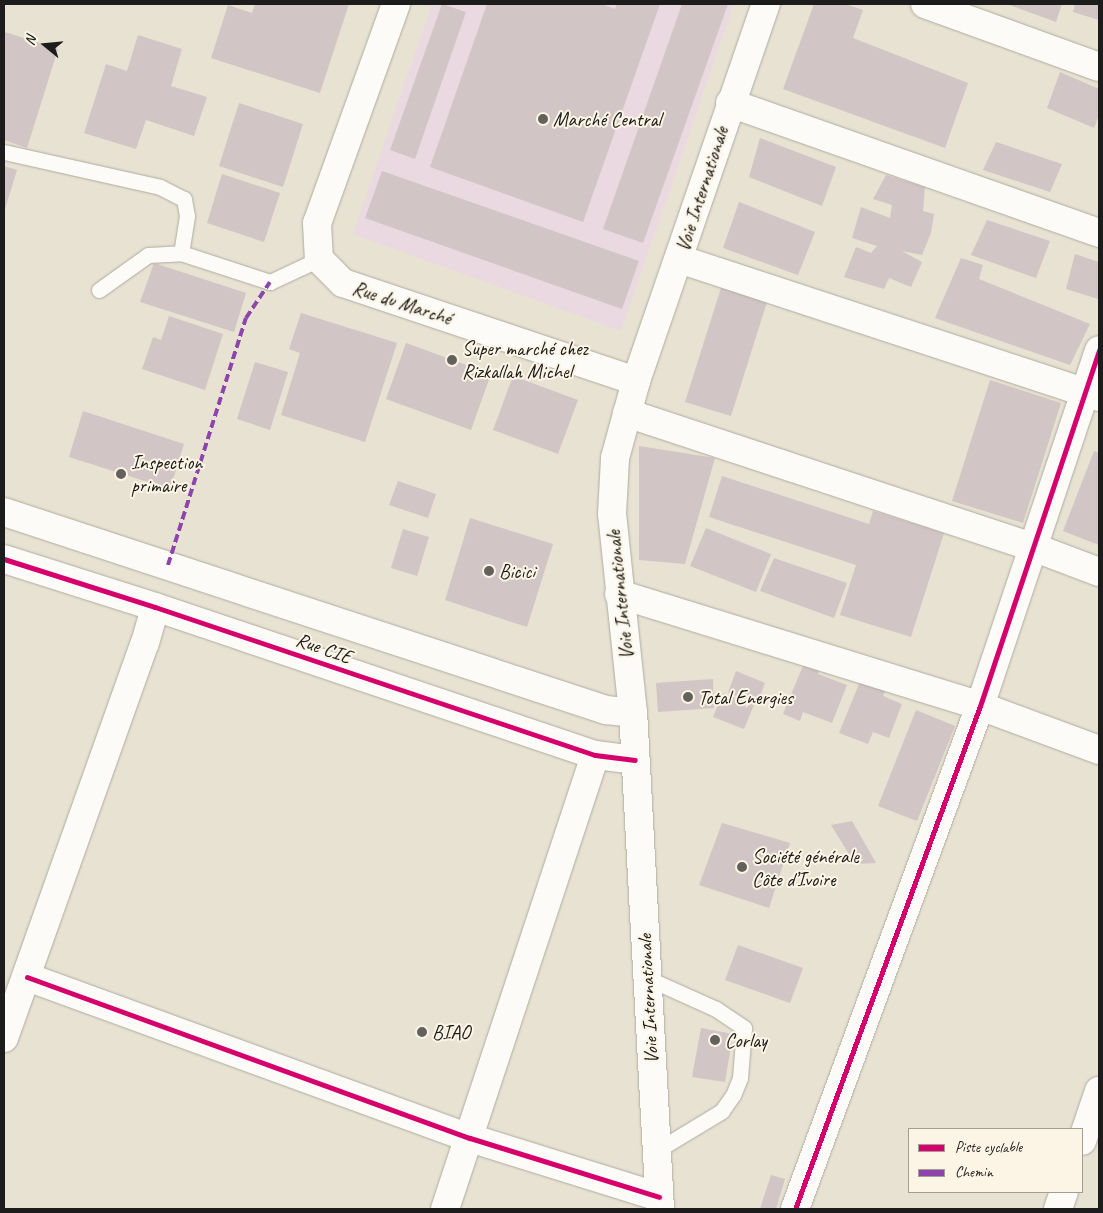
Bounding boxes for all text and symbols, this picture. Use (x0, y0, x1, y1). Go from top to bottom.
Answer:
north arrow (20, 20, 70, 70)
text: N (21, 34, 40, 47)
place label: Marché Central (553, 107, 661, 131)
marker: Marché Central (537, 113, 549, 125)
street label: Voie Internationale (671, 124, 733, 254)
street label: Rue du Marché (350, 276, 454, 330)
place label: Super marché chez Rizkallah Michel (462, 336, 589, 383)
marker: Super marché chez Rizkallah Michel (446, 354, 458, 366)
place label: Inspection primaire (131, 450, 202, 497)
marker: Inspection primaire (115, 468, 127, 480)
street label: Voie Internationale (601, 529, 639, 661)
place label: Bicici (499, 559, 535, 583)
marker: Bicici (483, 565, 495, 577)
street label: Rue CIE (293, 627, 355, 669)
place label: Total Energies (698, 685, 793, 709)
marker: Total Energies (682, 691, 694, 703)
place label: Société générale Côte d’Ivoire (752, 844, 859, 891)
marker: Société générale Côte d’Ivoire (736, 861, 748, 873)
street label: Voie Internationale (633, 934, 663, 1064)
place label: BIAO (432, 1020, 470, 1044)
marker: BIAO (416, 1026, 428, 1038)
place label: Corlay (725, 1028, 767, 1052)
marker: Corlay (709, 1034, 721, 1046)
legend (908, 1128, 1083, 1193)
text: Piste cyclable (955, 1138, 1022, 1157)
text: Chemin (955, 1163, 993, 1182)

